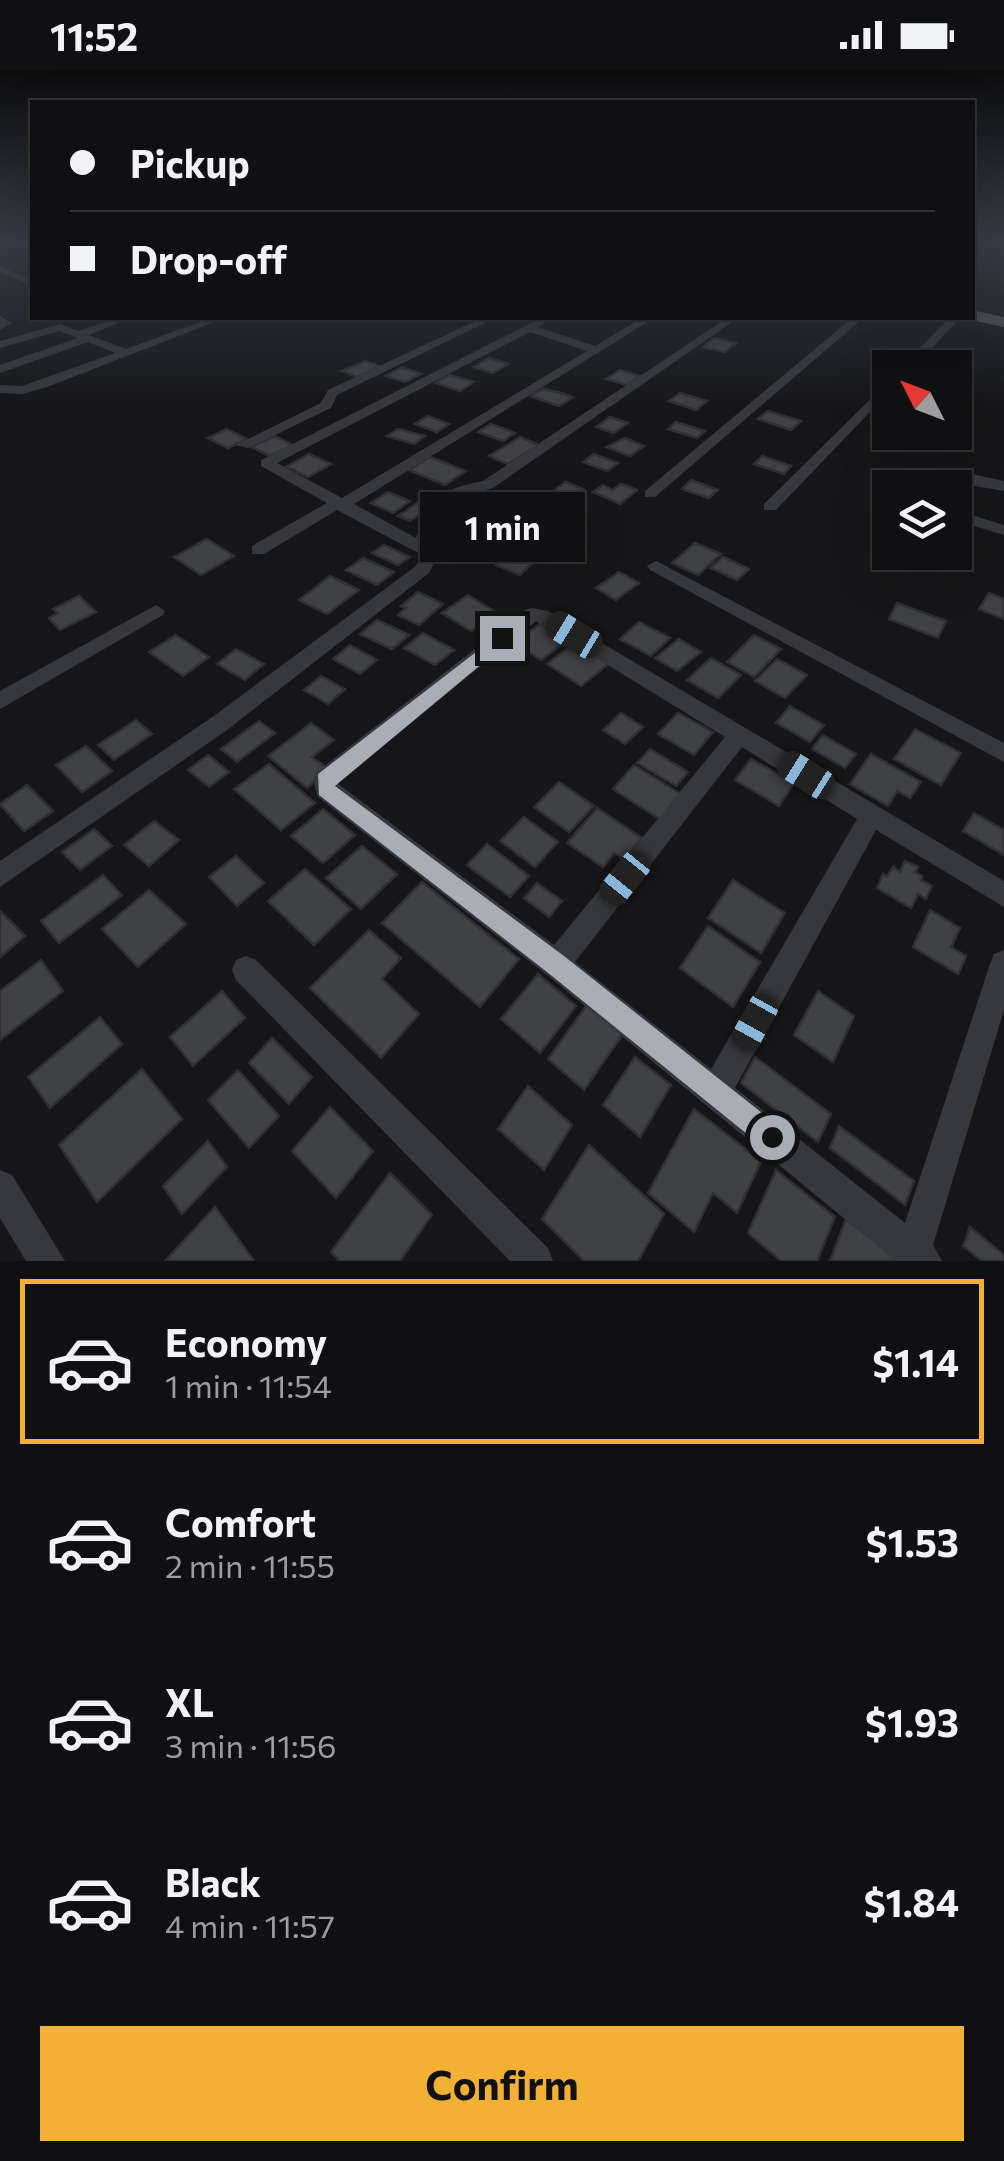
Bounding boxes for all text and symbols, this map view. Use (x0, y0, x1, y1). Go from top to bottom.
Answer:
text: 11:52 (50, 12, 138, 59)
text: Pickup (130, 139, 250, 186)
text: Drop-off (130, 235, 287, 282)
north arrow (872, 350, 972, 450)
map controls (872, 350, 972, 570)
button: layers (872, 470, 972, 570)
callout: 1 min (420, 493, 584, 563)
text: 1 min (465, 507, 540, 547)
car (541, 607, 607, 663)
route end (480, 616, 525, 661)
car (773, 746, 839, 804)
car (594, 845, 656, 911)
car (727, 988, 783, 1056)
route start (750, 1115, 795, 1160)
icon: car (45, 1317, 135, 1407)
text: Economy (165, 1318, 327, 1365)
text: $1.14 (872, 1338, 959, 1385)
text: 1 min · 11:54 (165, 1365, 332, 1405)
icon: car (45, 1497, 135, 1587)
text: Comfort (165, 1498, 316, 1545)
text: $1.53 (866, 1518, 959, 1565)
text: 2 min · 11:55 (165, 1545, 335, 1585)
icon: car (45, 1677, 135, 1767)
text: XL (165, 1678, 214, 1725)
text: $1.93 (865, 1698, 959, 1745)
text: 3 min · 11:56 (165, 1725, 336, 1765)
icon: car (45, 1857, 135, 1947)
text: Black (165, 1858, 261, 1905)
text: $1.84 (864, 1878, 959, 1925)
text: 4 min · 11:57 (165, 1905, 335, 1945)
button: Confirm (40, 2026, 964, 2141)

